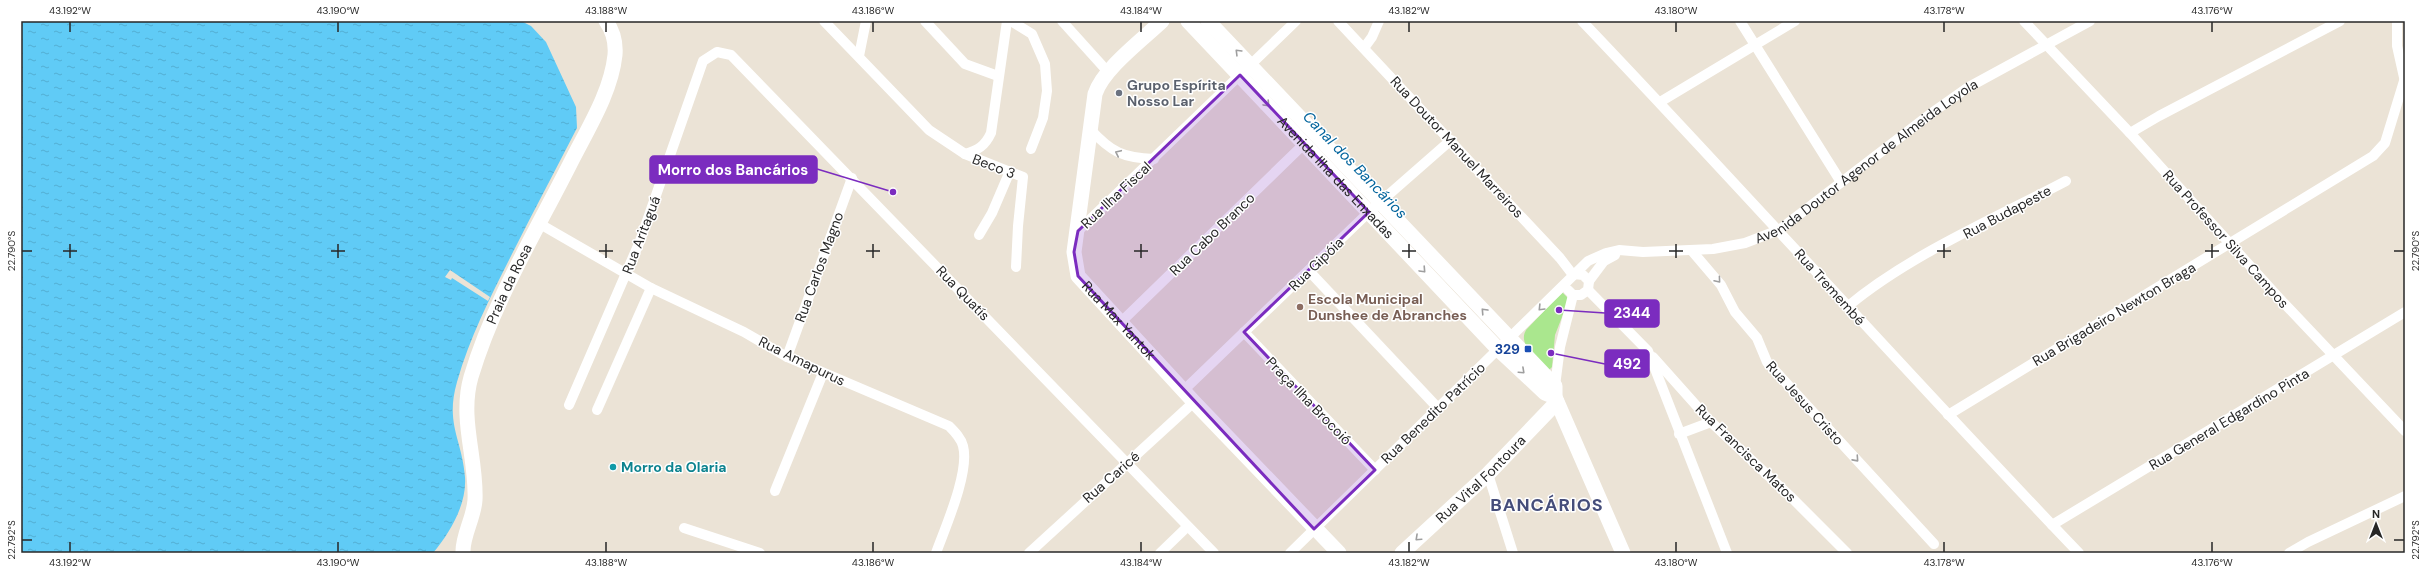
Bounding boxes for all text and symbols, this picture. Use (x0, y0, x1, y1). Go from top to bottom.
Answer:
text: 43.192°W (49, 4, 91, 17)
text: 43.190°W (316, 4, 360, 17)
text: 43.188°W (585, 4, 627, 17)
text: 43.186°W (852, 4, 894, 17)
text: 43.184°W (1120, 4, 1162, 17)
text: 43.182°W (1388, 4, 1430, 17)
text: 43.180°W (1655, 4, 1698, 17)
text: 43.178°W (1923, 4, 1965, 17)
text: 43.176°W (2191, 4, 2233, 17)
one-way arrow (1235, 49, 1243, 56)
street label: Rua Doutor Manuel Marreiros (1387, 72, 1527, 222)
street label: Avenida Doutor Agenor de Almeida Loyola (1752, 75, 1981, 247)
place label: Grupo Espírita Nosso Lar (1127, 76, 1226, 110)
marker: Grupo Espírita Nosso Lar (1114, 88, 1124, 98)
one-way arrow (1262, 99, 1270, 107)
water label: Canal dos Bancários (1298, 107, 1412, 223)
street label: Avenida Ilha das Enxadas (1273, 112, 1398, 242)
one-way arrow (1115, 149, 1122, 157)
street label: Beco 3 (970, 150, 1018, 182)
callout: Morro dos Bancários (650, 156, 817, 183)
street label: Rua Ilha Fiscal (1077, 158, 1155, 232)
text: Morro dos Bancários (658, 160, 808, 180)
street label: Rua Professor Silva Campos (2159, 166, 2293, 312)
street label: Rua Budapeste (1960, 181, 2054, 243)
street label: Rua Cabo Branco (1166, 189, 1258, 279)
street label: Rua Aritaguá (618, 193, 664, 277)
street label: Rua Carlos Magno (791, 209, 847, 325)
text: 22.790°S (5, 230, 18, 271)
text: 22.790°S (2409, 230, 2422, 271)
street label: Rua Gipóia (1285, 233, 1347, 295)
street label: Praia da Rosa (482, 241, 536, 327)
street label: Rua Tremembé (1791, 245, 1869, 329)
street label: Rua Brigadeiro Newton Braga (2029, 258, 2199, 370)
street label: Rua Quatís (932, 262, 994, 324)
one-way arrow (1418, 265, 1426, 273)
one-way arrow (1713, 276, 1720, 283)
street label: Rua Max Yantok (1078, 277, 1160, 364)
place label: Escola Municipal Dunshee de Abranches (1308, 290, 1467, 324)
callout: 2344 (1605, 300, 1659, 327)
marker: Escola Municipal Dunshee de Abranches (1295, 302, 1305, 312)
one-way arrow (1538, 303, 1546, 311)
text: 2344 (1613, 303, 1651, 323)
one-way arrow (1481, 308, 1488, 315)
street label: Rua Amapurus (756, 332, 848, 390)
place label: 329 (1495, 340, 1520, 358)
marker: 329 (1523, 344, 1533, 354)
callout: 492 (1605, 350, 1649, 377)
street label: Praça Ilha Brocoió (1262, 353, 1356, 449)
text: 492 (1613, 354, 1641, 374)
street label: Rua Jesus Cristo (1762, 357, 1848, 449)
street label: Rua Benedito Patrício (1377, 359, 1489, 467)
street label: Rua General Edgardino Pinta (2146, 364, 2312, 474)
one-way arrow (1517, 366, 1525, 374)
street label: Rua Francisca Matos (1692, 400, 1800, 506)
street label: Rua Vital Fontoura (1432, 431, 1529, 527)
street label: Rua Caricé (1079, 447, 1143, 507)
one-way arrow (1851, 454, 1859, 462)
place label: Morro da Olaria (621, 458, 726, 476)
marker: Morro da Olaria (608, 462, 618, 472)
district label: BANCÁRIOS (1490, 493, 1604, 517)
north arrow (2356, 504, 2396, 544)
text: N (2372, 507, 2380, 521)
text: 22.792°S (5, 520, 18, 560)
text: 22.792°S (2409, 520, 2422, 560)
one-way arrow (1415, 534, 1423, 541)
text: 43.192°W (49, 556, 91, 569)
text: 43.190°W (316, 556, 360, 569)
text: 43.188°W (585, 556, 627, 569)
text: 43.186°W (852, 556, 894, 569)
text: 43.184°W (1120, 556, 1162, 569)
text: 43.182°W (1388, 556, 1430, 569)
text: 43.180°W (1655, 556, 1698, 569)
text: 43.178°W (1923, 556, 1965, 569)
text: 43.176°W (2191, 556, 2233, 569)

